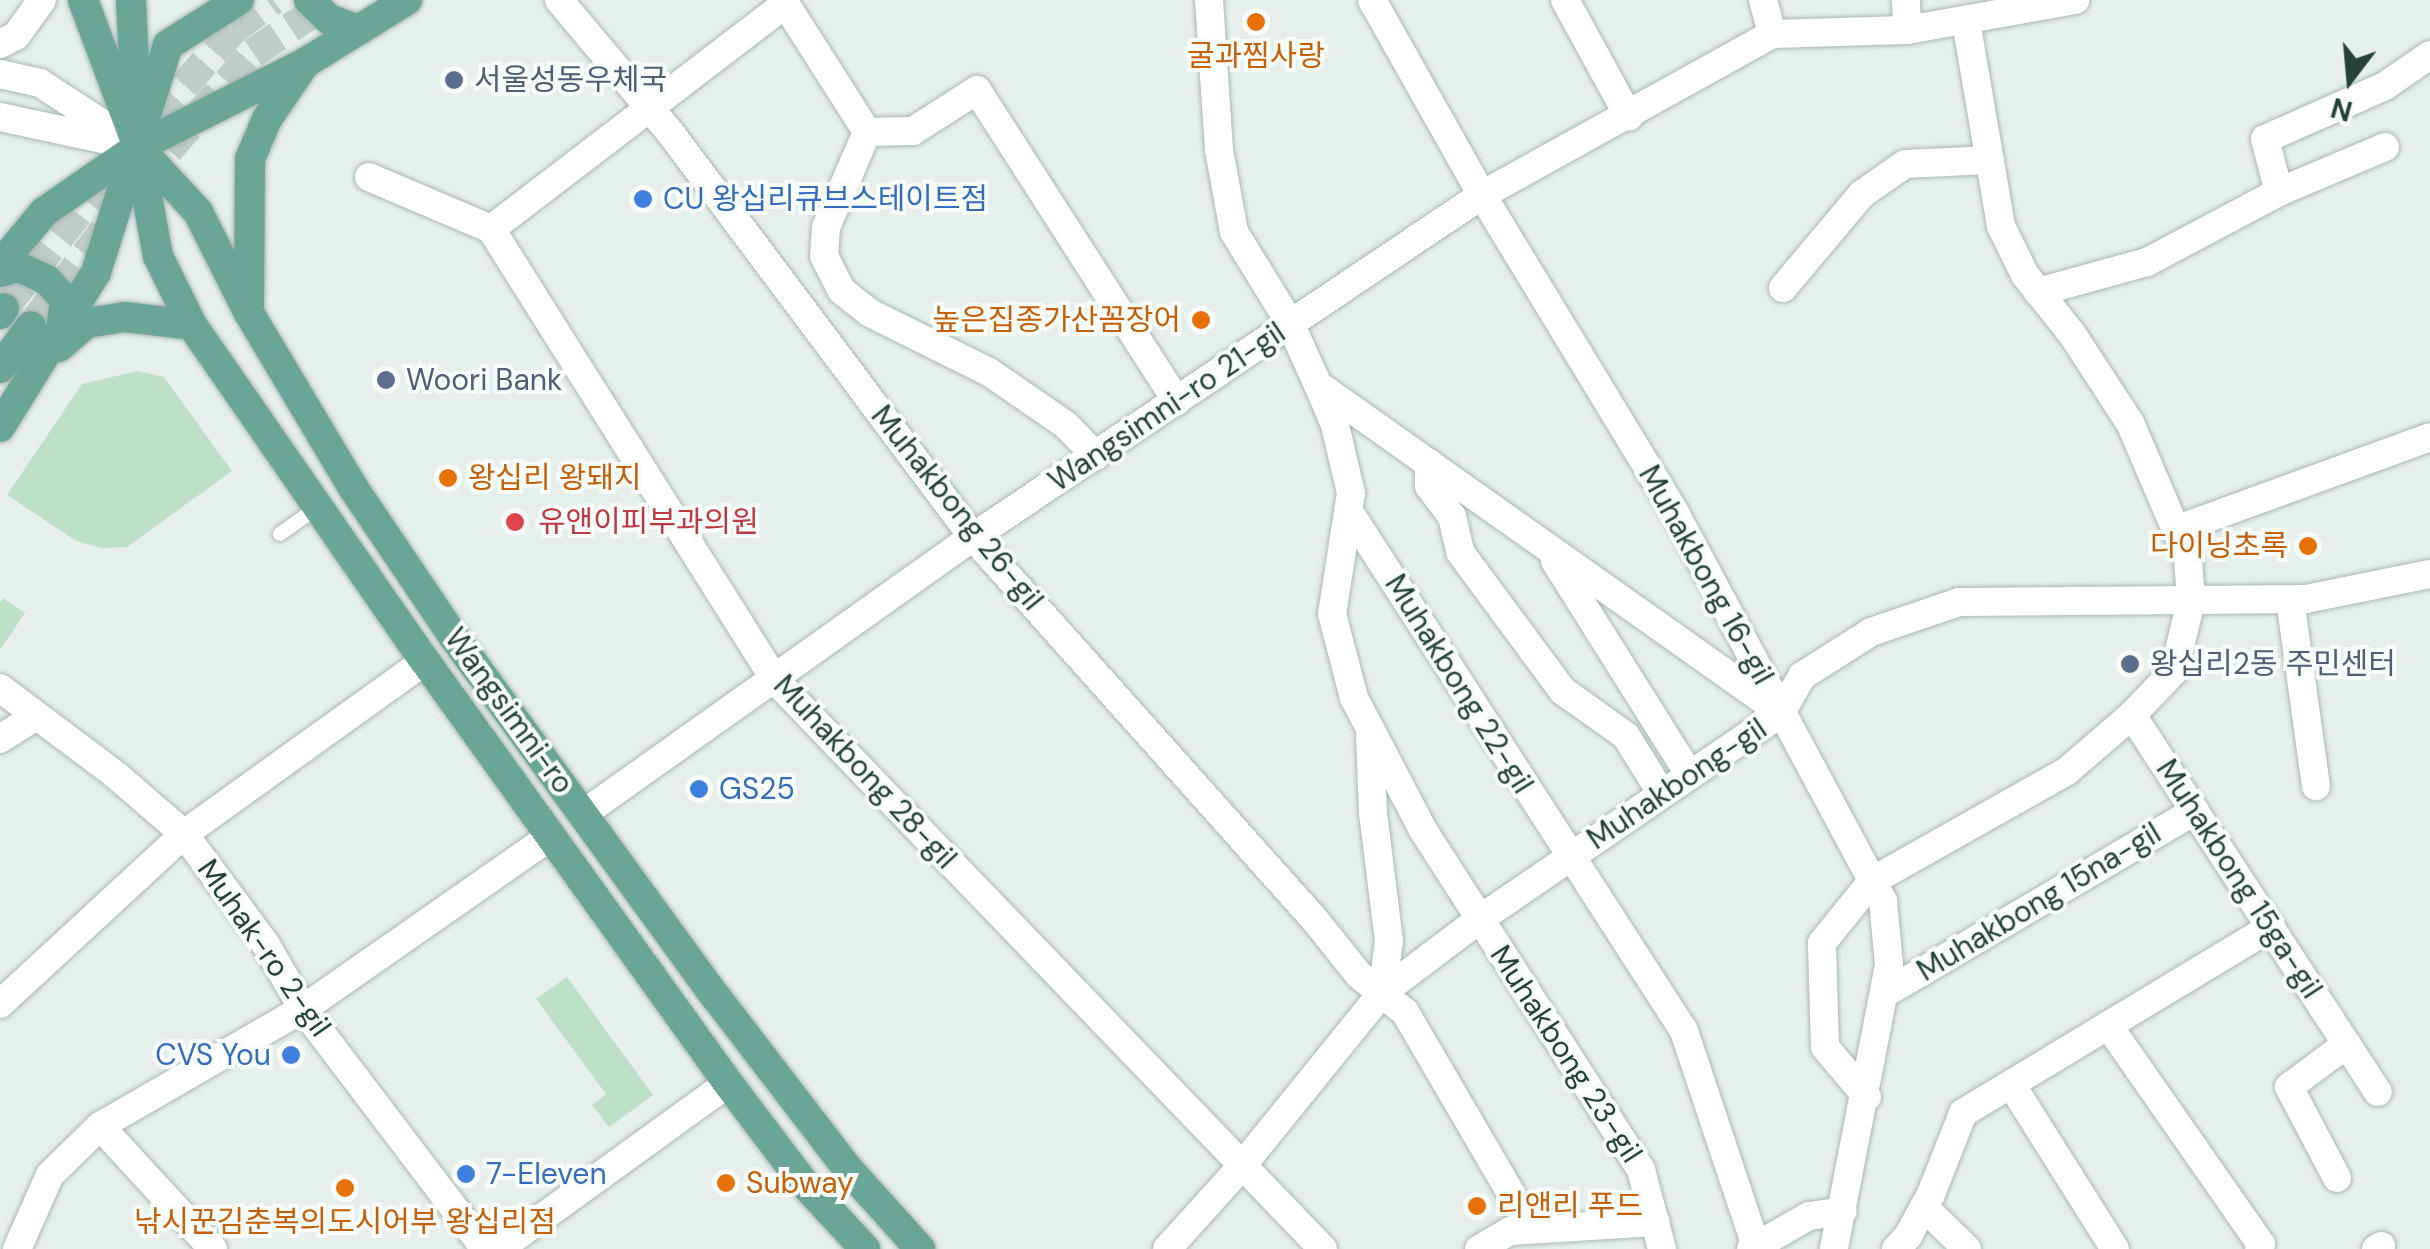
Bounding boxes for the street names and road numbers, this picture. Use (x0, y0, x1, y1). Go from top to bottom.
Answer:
street label: Wangsimni-ro 21-gil (1042, 315, 1292, 499)
street label: Muhakbong 26-gil (864, 399, 1050, 617)
street label: Muhakbong 16-gil (1631, 459, 1781, 691)
street label: Muhakbong 22-gil (1377, 568, 1541, 800)
street label: Wangsimni-ro (437, 621, 581, 801)
street label: Muhakbong 28-gil (766, 668, 964, 876)
street label: Muhakbong-gil (1581, 711, 1773, 857)
street label: Muhakbong 15ga-gil (2148, 753, 2330, 1005)
street label: Muhakbong 15na-gil (1911, 815, 2167, 989)
street label: Muhak-ro 2-gil (190, 853, 338, 1043)
street label: Muhakbong 23-gil (1482, 939, 1650, 1169)

